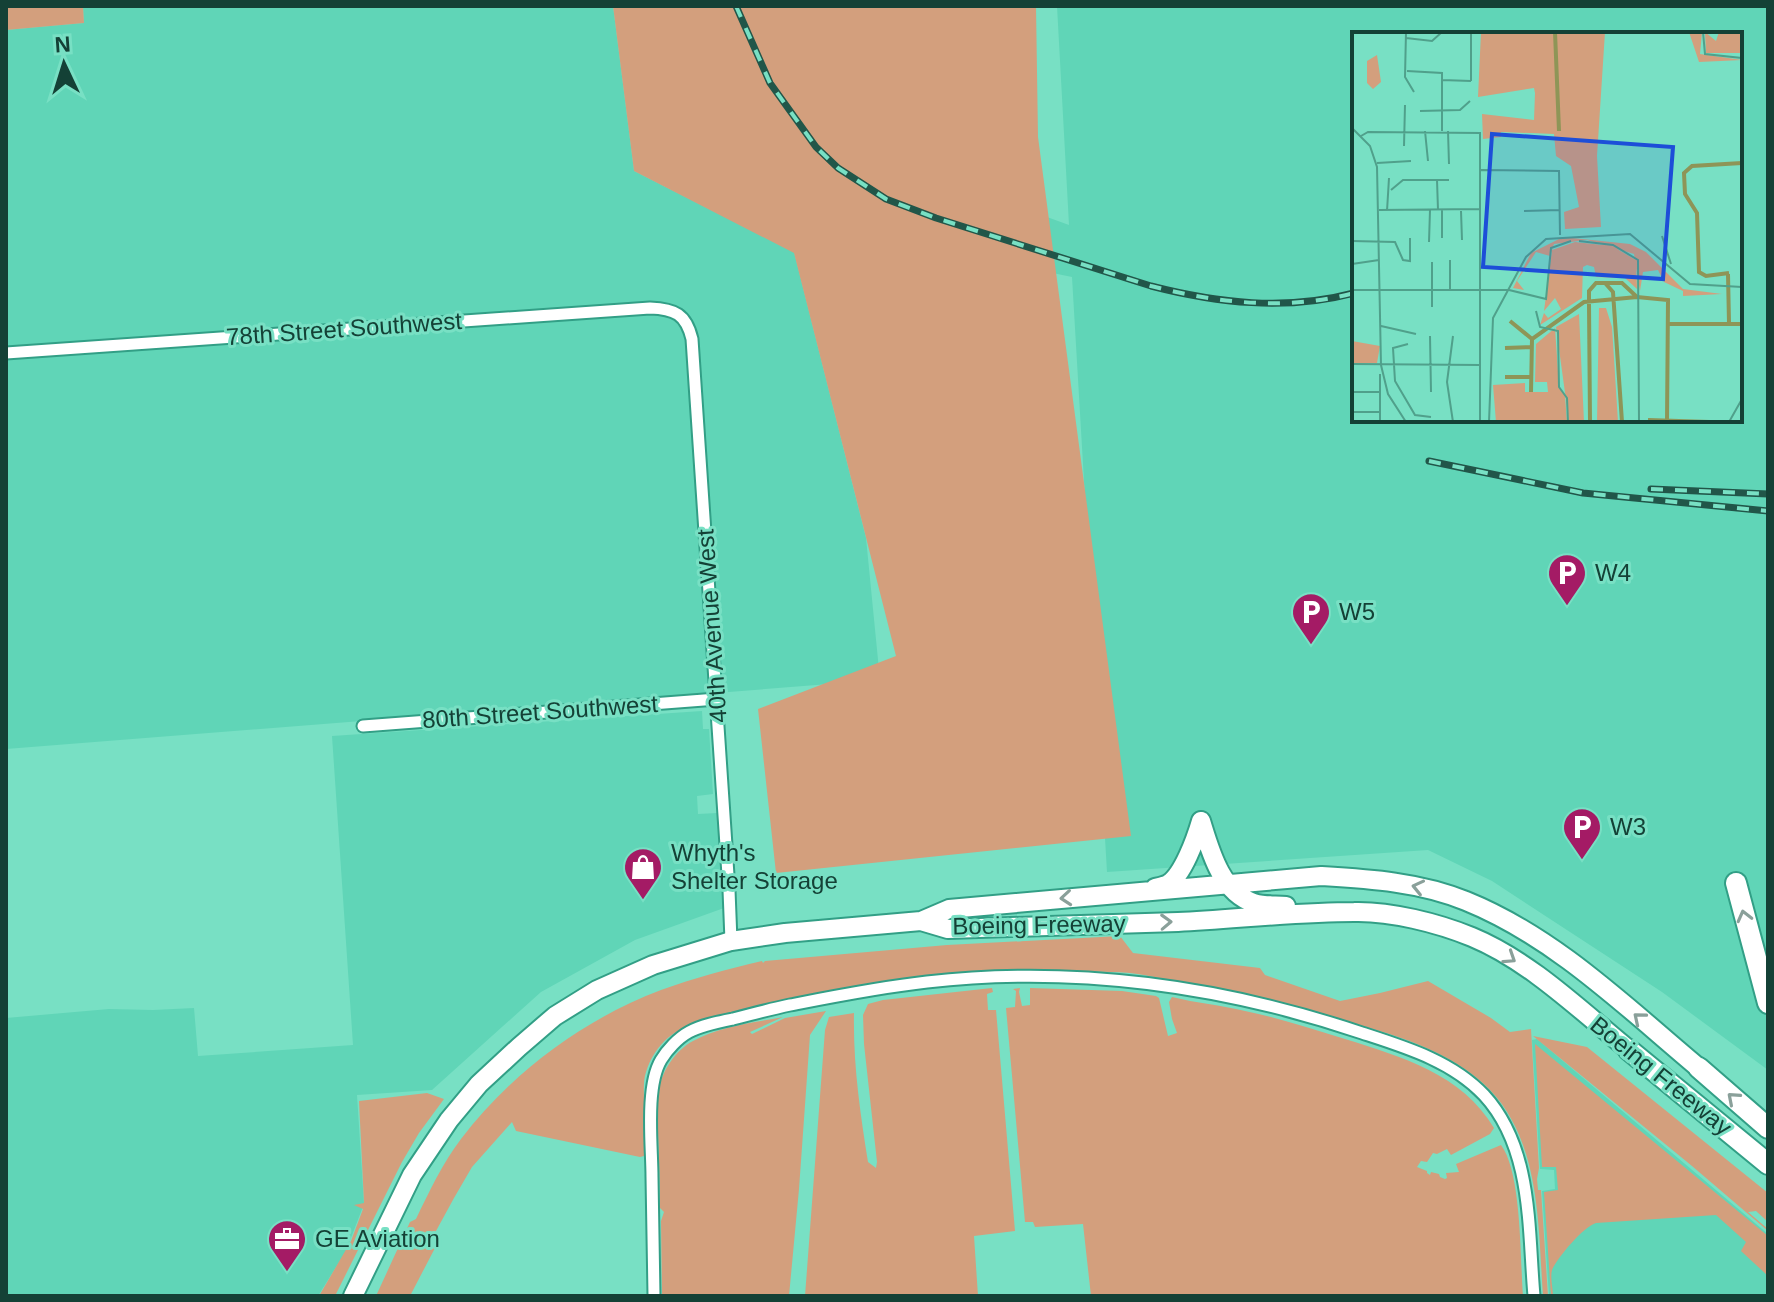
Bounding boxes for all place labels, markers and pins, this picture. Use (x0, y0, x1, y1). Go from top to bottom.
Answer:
parking icon: W4 (1546, 552, 1588, 607)
place label: W4 (1595, 559, 1631, 586)
parking icon: W5 (1290, 591, 1332, 646)
place label: W5 (1339, 598, 1375, 625)
parking icon: W3 (1561, 806, 1603, 861)
place label: W3 (1610, 813, 1646, 840)
place label: Whyth's Shelter Storage (671, 839, 838, 894)
shop icon: Whyth's Shelter Storage (622, 846, 664, 901)
office icon: GE Aviation (266, 1218, 308, 1273)
place label: GE Aviation (315, 1225, 440, 1252)

